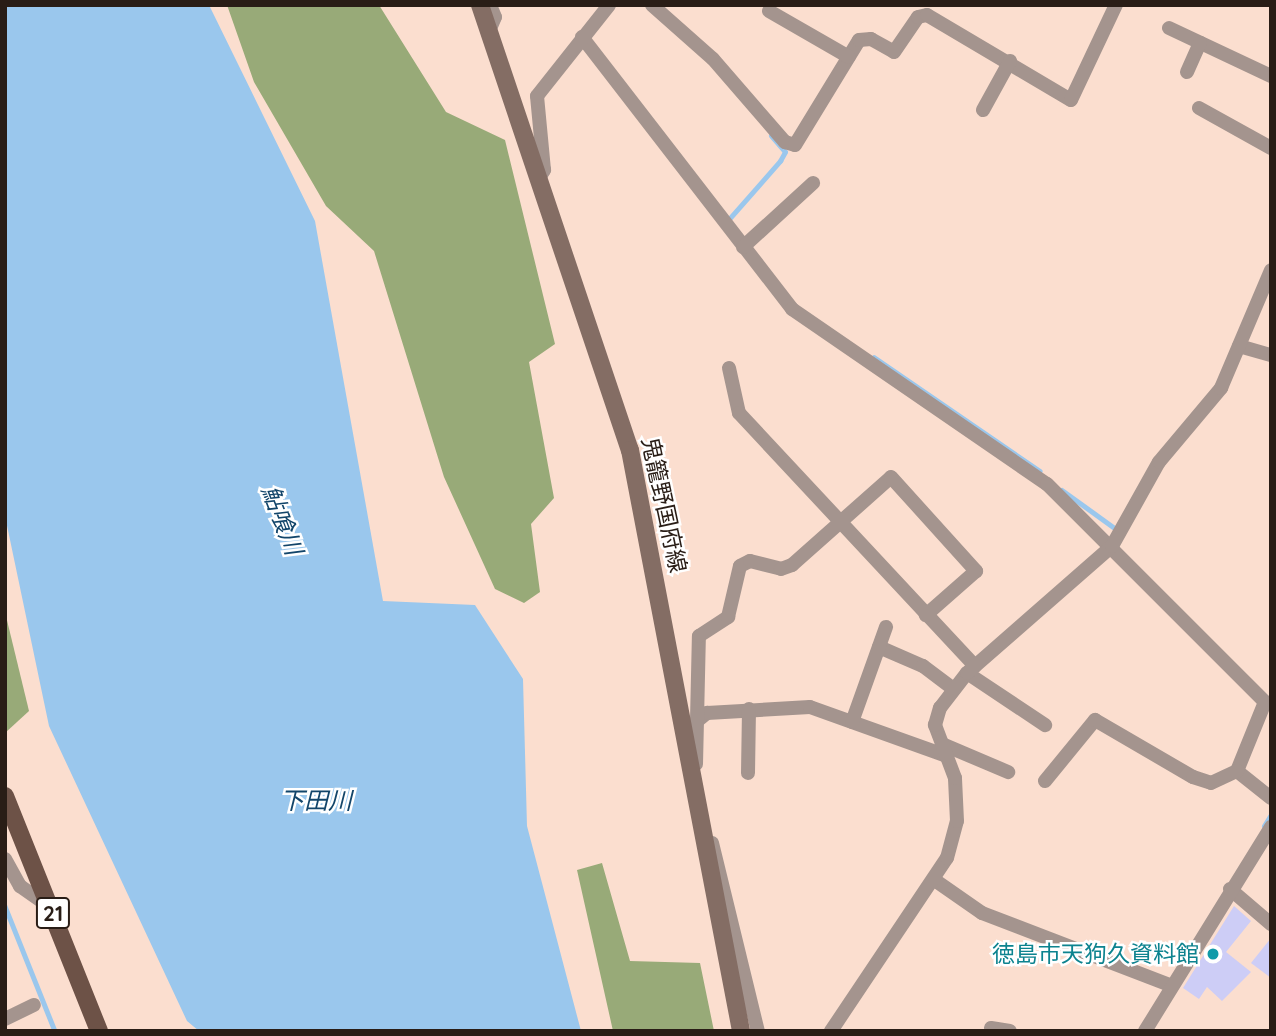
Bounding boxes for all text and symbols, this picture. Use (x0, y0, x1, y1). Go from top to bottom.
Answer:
street label: 鬼籠野国府線 (636, 435, 692, 575)
water label: 鮎喰川 (256, 481, 308, 559)
water label: 下田川 (280, 787, 352, 815)
road number: 21 (36, 895, 70, 930)
place label: 徳島市天狗久資料館 (992, 940, 1199, 968)
marker: 徳島市天狗久資料館 (1205, 946, 1221, 962)

